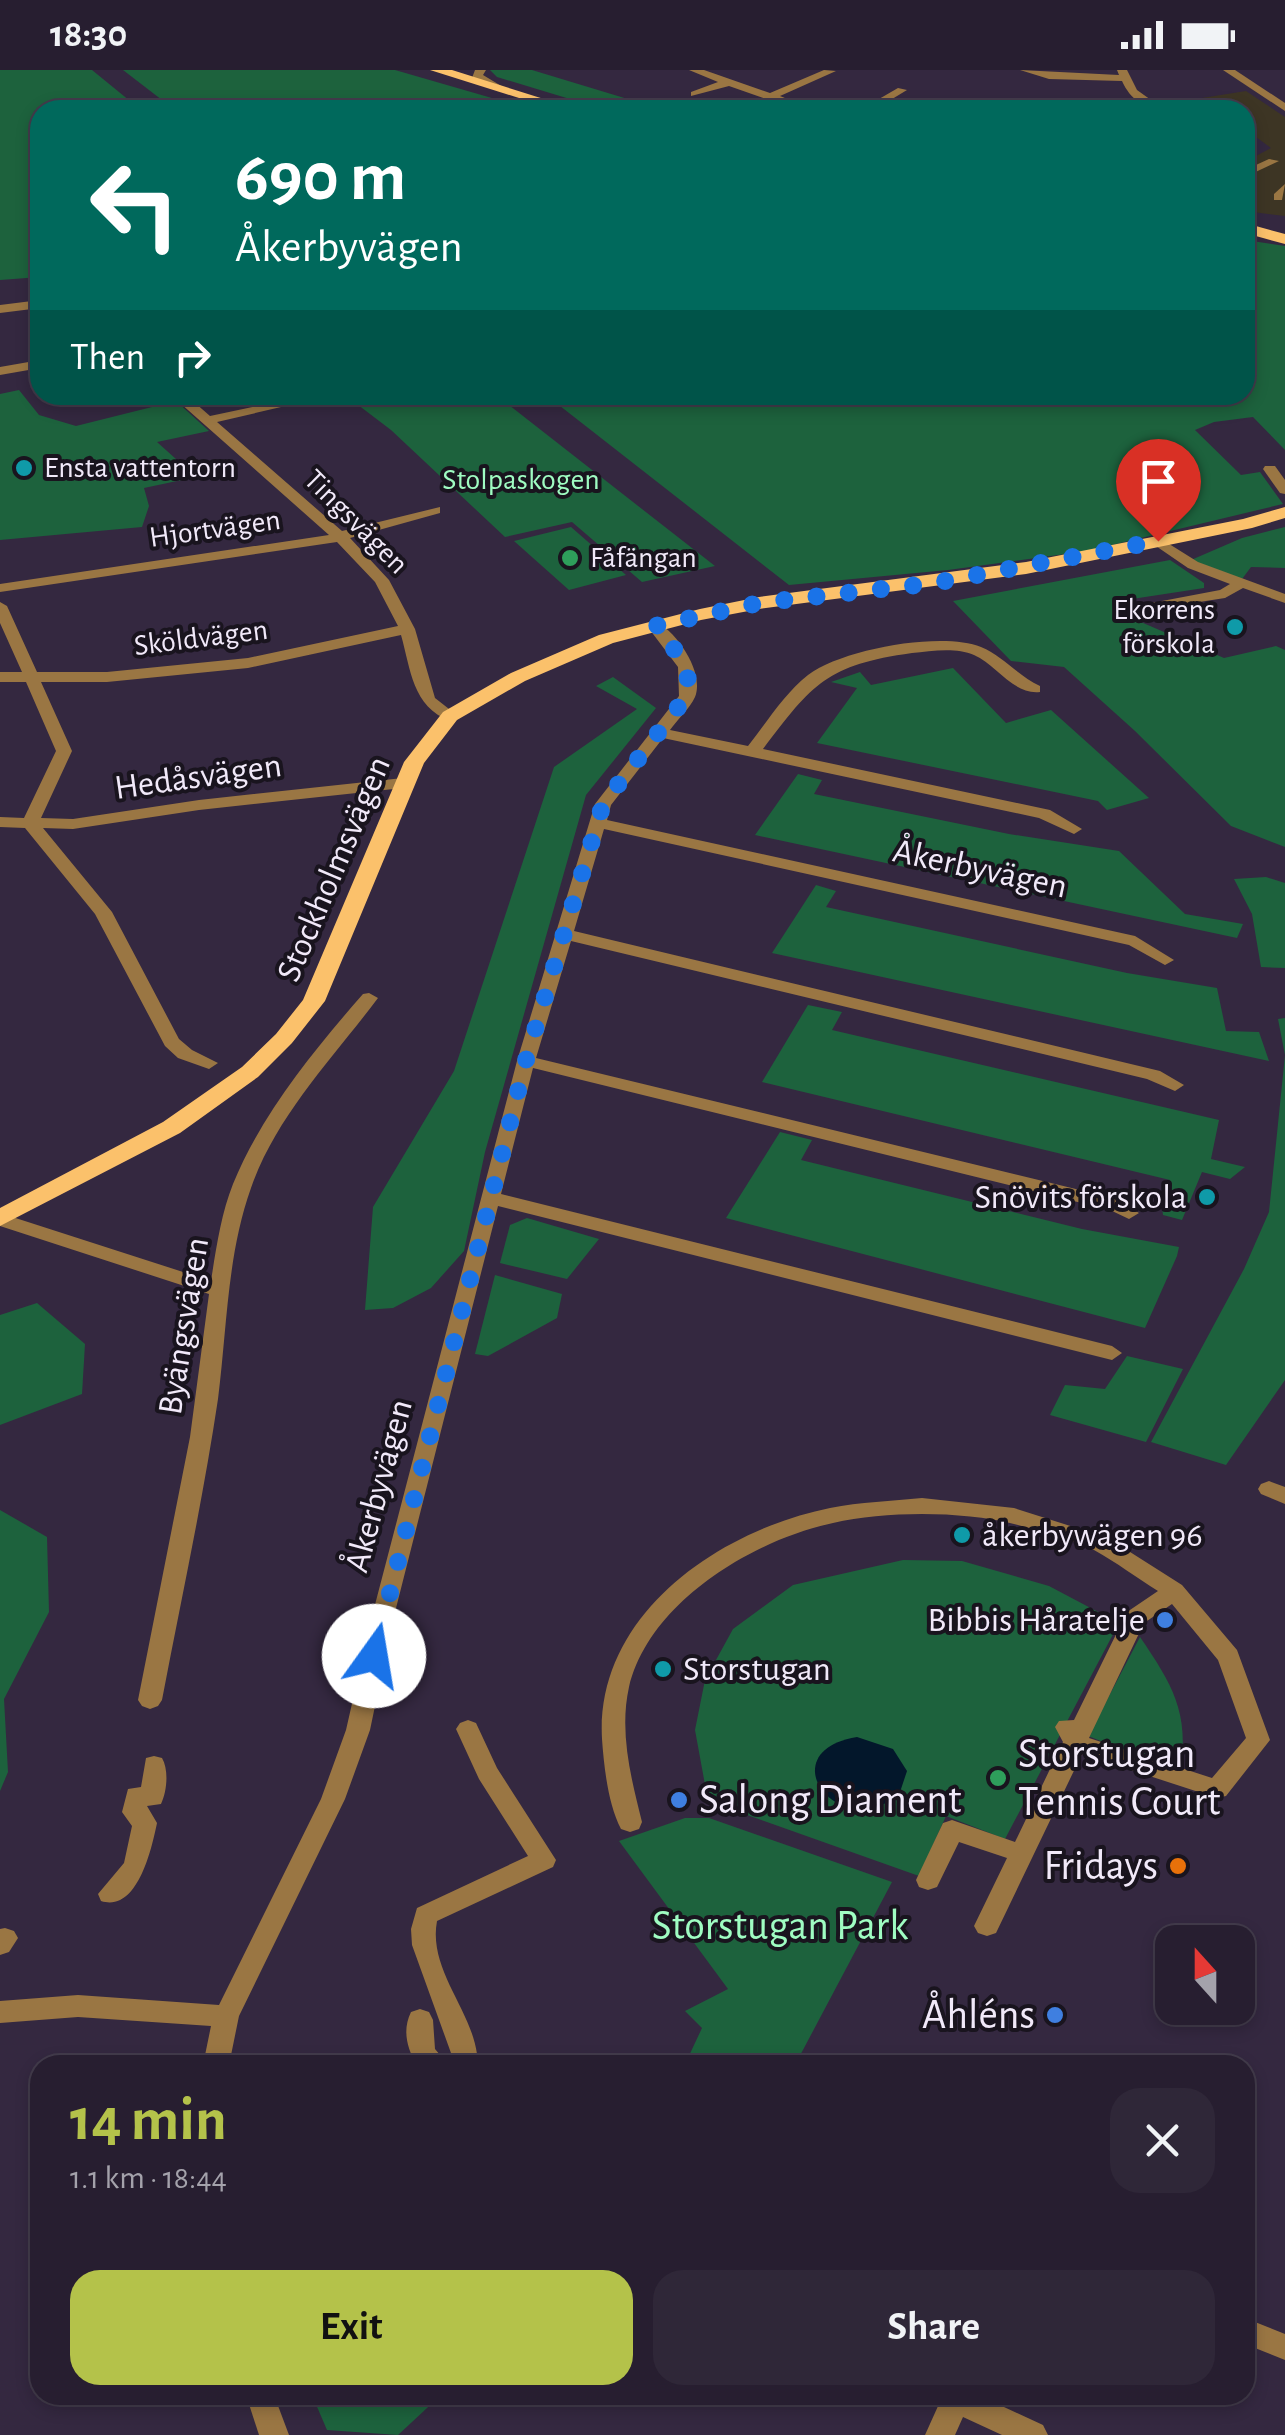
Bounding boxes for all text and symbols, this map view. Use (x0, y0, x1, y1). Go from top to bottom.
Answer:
text: 18:30 (50, 16, 127, 54)
icon: left (70, 140, 200, 270)
text: 690 m (235, 143, 406, 213)
text: Åkerbyvägen (235, 225, 463, 270)
icon: right (165, 330, 220, 385)
text: Then (70, 339, 145, 377)
pin (1116, 439, 1201, 542)
place label: Ensta vattentorn (44, 453, 236, 483)
icon: arrive (1131, 454, 1186, 509)
marker: Ensta vattentorn (13, 457, 35, 479)
street label: Tingsvägen (298, 464, 414, 580)
park label: Stolpaskogen (442, 465, 600, 495)
street label: Hjortvägen (147, 505, 283, 553)
place label: Fåfängan (590, 543, 697, 573)
marker: Fåfängan (559, 547, 581, 569)
place label: Ekorrens förskola (1113, 595, 1215, 659)
street label: Sköldvägen (132, 615, 270, 661)
marker: Ekorrens förskola (1224, 616, 1246, 638)
street label: Hedåsvägen (112, 748, 284, 806)
street label: Stockholmsvägen (271, 751, 397, 987)
street label: Åkerbyvägen (890, 831, 1071, 905)
place label: Snövits förskola (974, 1180, 1187, 1215)
marker: Snövits förskola (1196, 1186, 1218, 1208)
street label: Byängsvägen (153, 1235, 215, 1417)
street label: Åkerbyvägen (336, 1395, 419, 1576)
place label: åkerbywägen 96 (982, 1518, 1203, 1553)
marker: åkerbywägen 96 (951, 1524, 973, 1546)
place label: Bibbis Håratelje (928, 1603, 1145, 1638)
position arrow (322, 1604, 426, 1708)
marker: Bibbis Håratelje (1154, 1609, 1176, 1631)
place label: Storstugan (683, 1652, 831, 1687)
marker: Storstugan (652, 1658, 674, 1680)
place label: Storstugan Tennis Court (1018, 1733, 1220, 1823)
marker: Storstugan Tennis Court (987, 1767, 1009, 1789)
place label: Salong Diament (699, 1779, 961, 1821)
marker: Salong Diament (668, 1789, 690, 1811)
place label: Fridays (1044, 1845, 1158, 1887)
marker: Fridays (1167, 1855, 1189, 1877)
park label: Storstugan Park (652, 1905, 908, 1947)
north arrow (1155, 1925, 1255, 2025)
map controls (1155, 1925, 1255, 2025)
place label: Åhléns (922, 1990, 1035, 2036)
marker: Åhléns (1044, 2004, 1066, 2026)
button: close (1110, 2088, 1215, 2193)
text: 14 min (70, 2091, 227, 2151)
text: 1.1 km · 18:44 (70, 2162, 227, 2194)
button: Exit (70, 2270, 633, 2385)
button: Share (653, 2270, 1215, 2385)

